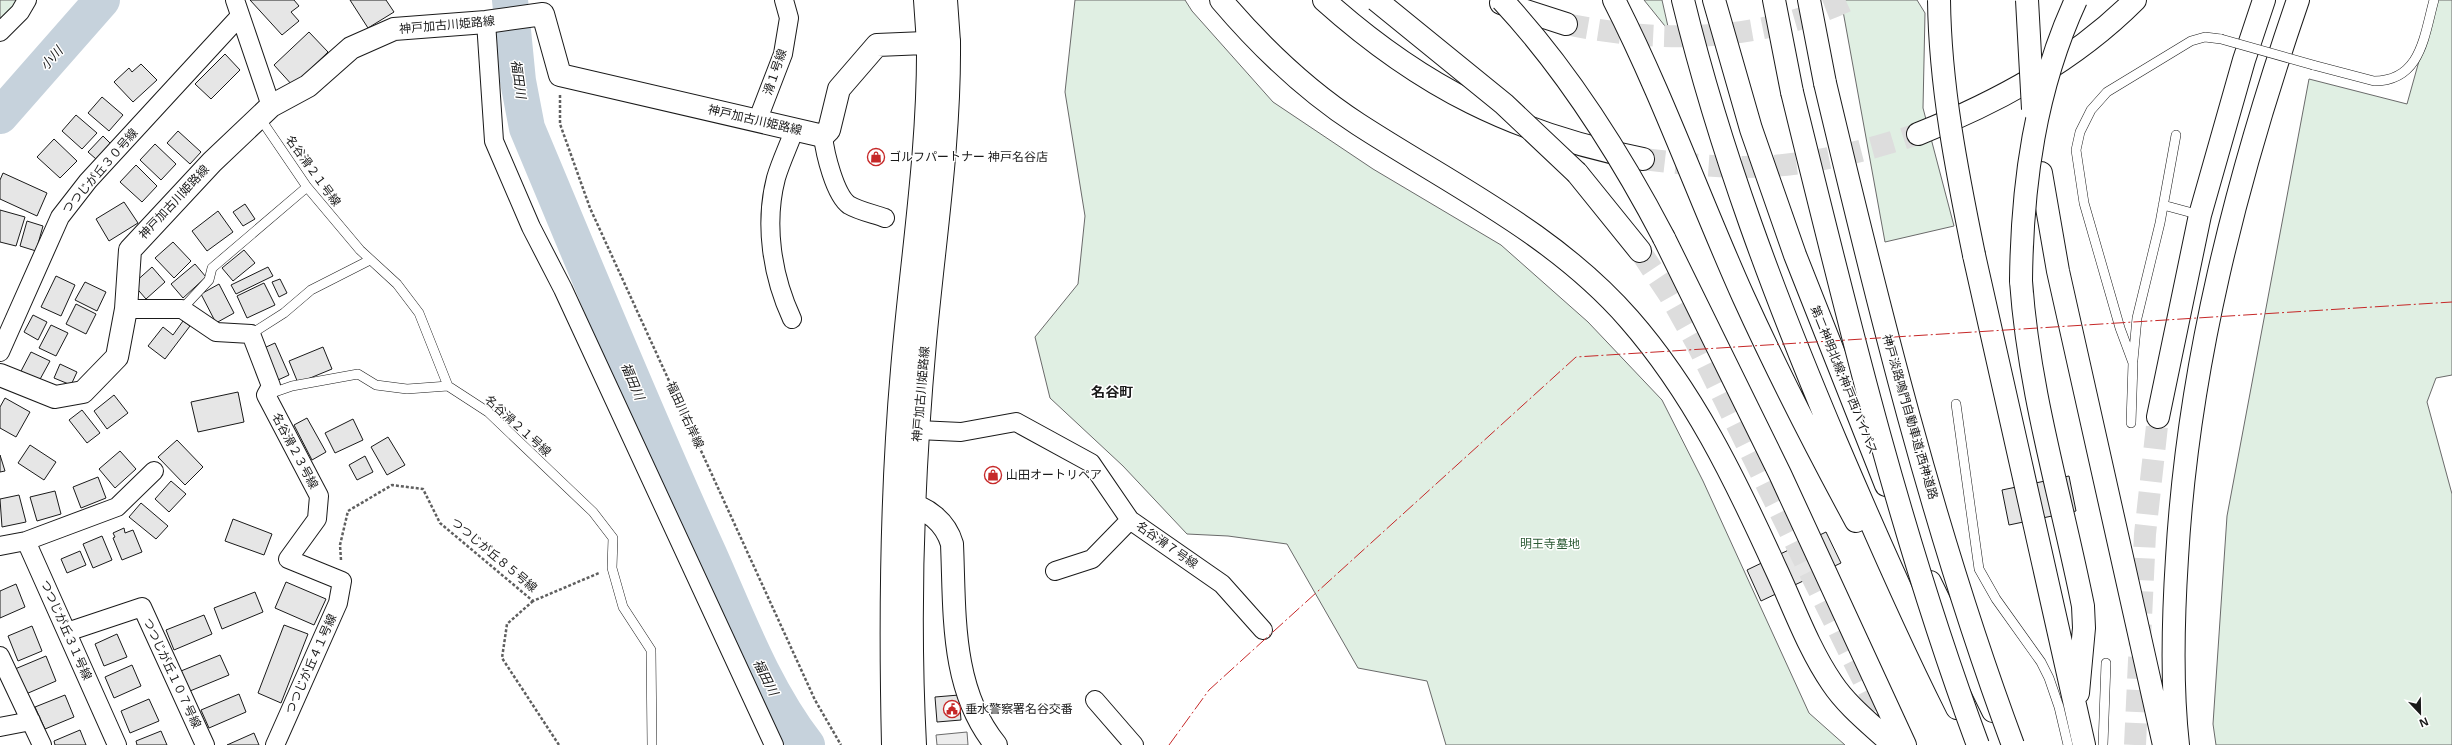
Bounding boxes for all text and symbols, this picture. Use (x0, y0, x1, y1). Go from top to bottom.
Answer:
street label: 神戸加古川姫路線 (398, 12, 496, 37)
water label: 小川 (36, 41, 68, 74)
street label: 滑１号線 (759, 46, 790, 97)
water label: 福田川 (507, 58, 531, 102)
street label: 神戸加古川姫路線 (706, 100, 804, 139)
street label: つつじが丘３０号線 (58, 124, 141, 217)
street label: 名谷滑２１号線 (282, 132, 345, 210)
shop icon: ゴルフパートナー 神戸名谷店 (866, 147, 886, 167)
place label: ゴルフパートナー 神戸名谷店 (889, 148, 1048, 165)
street label: 神戸加古川姫路線 (135, 161, 213, 243)
street label: 第二神明北線;神戸西バイパス (1807, 303, 1882, 457)
street label: 神戸淡路鳴門自動車道;西神道路 (1879, 332, 1942, 501)
street label: 神戸加古川姫路線 (908, 345, 933, 443)
water label: 福田川 (617, 360, 650, 404)
street label: 福田川右岸線 (663, 379, 708, 451)
district label: 名谷町 (1091, 382, 1133, 401)
street label: 名谷滑２１号線 (481, 391, 555, 460)
street label: 名谷滑２３号線 (268, 410, 323, 492)
shop icon: 山田オートリペア (983, 465, 1003, 485)
place label: 山田オートリペア (1006, 466, 1102, 483)
street label: つつじが丘８５号線 (447, 513, 541, 596)
street label: 名谷滑７号線 (1133, 517, 1202, 572)
park label: 明王寺墓地 (1520, 535, 1580, 552)
street label: つつじが丘３１号線 (37, 577, 96, 683)
street label: つつじが丘４１号線 (281, 611, 340, 717)
street label: つつじが丘１０７号線 (139, 615, 206, 731)
water label: 福田川 (749, 656, 784, 700)
north arrow (2400, 693, 2440, 733)
public building icon: 垂水警察署名谷交番 (942, 699, 962, 719)
place label: 垂水警察署名谷交番 (965, 700, 1073, 717)
text: N (2417, 714, 2431, 731)

